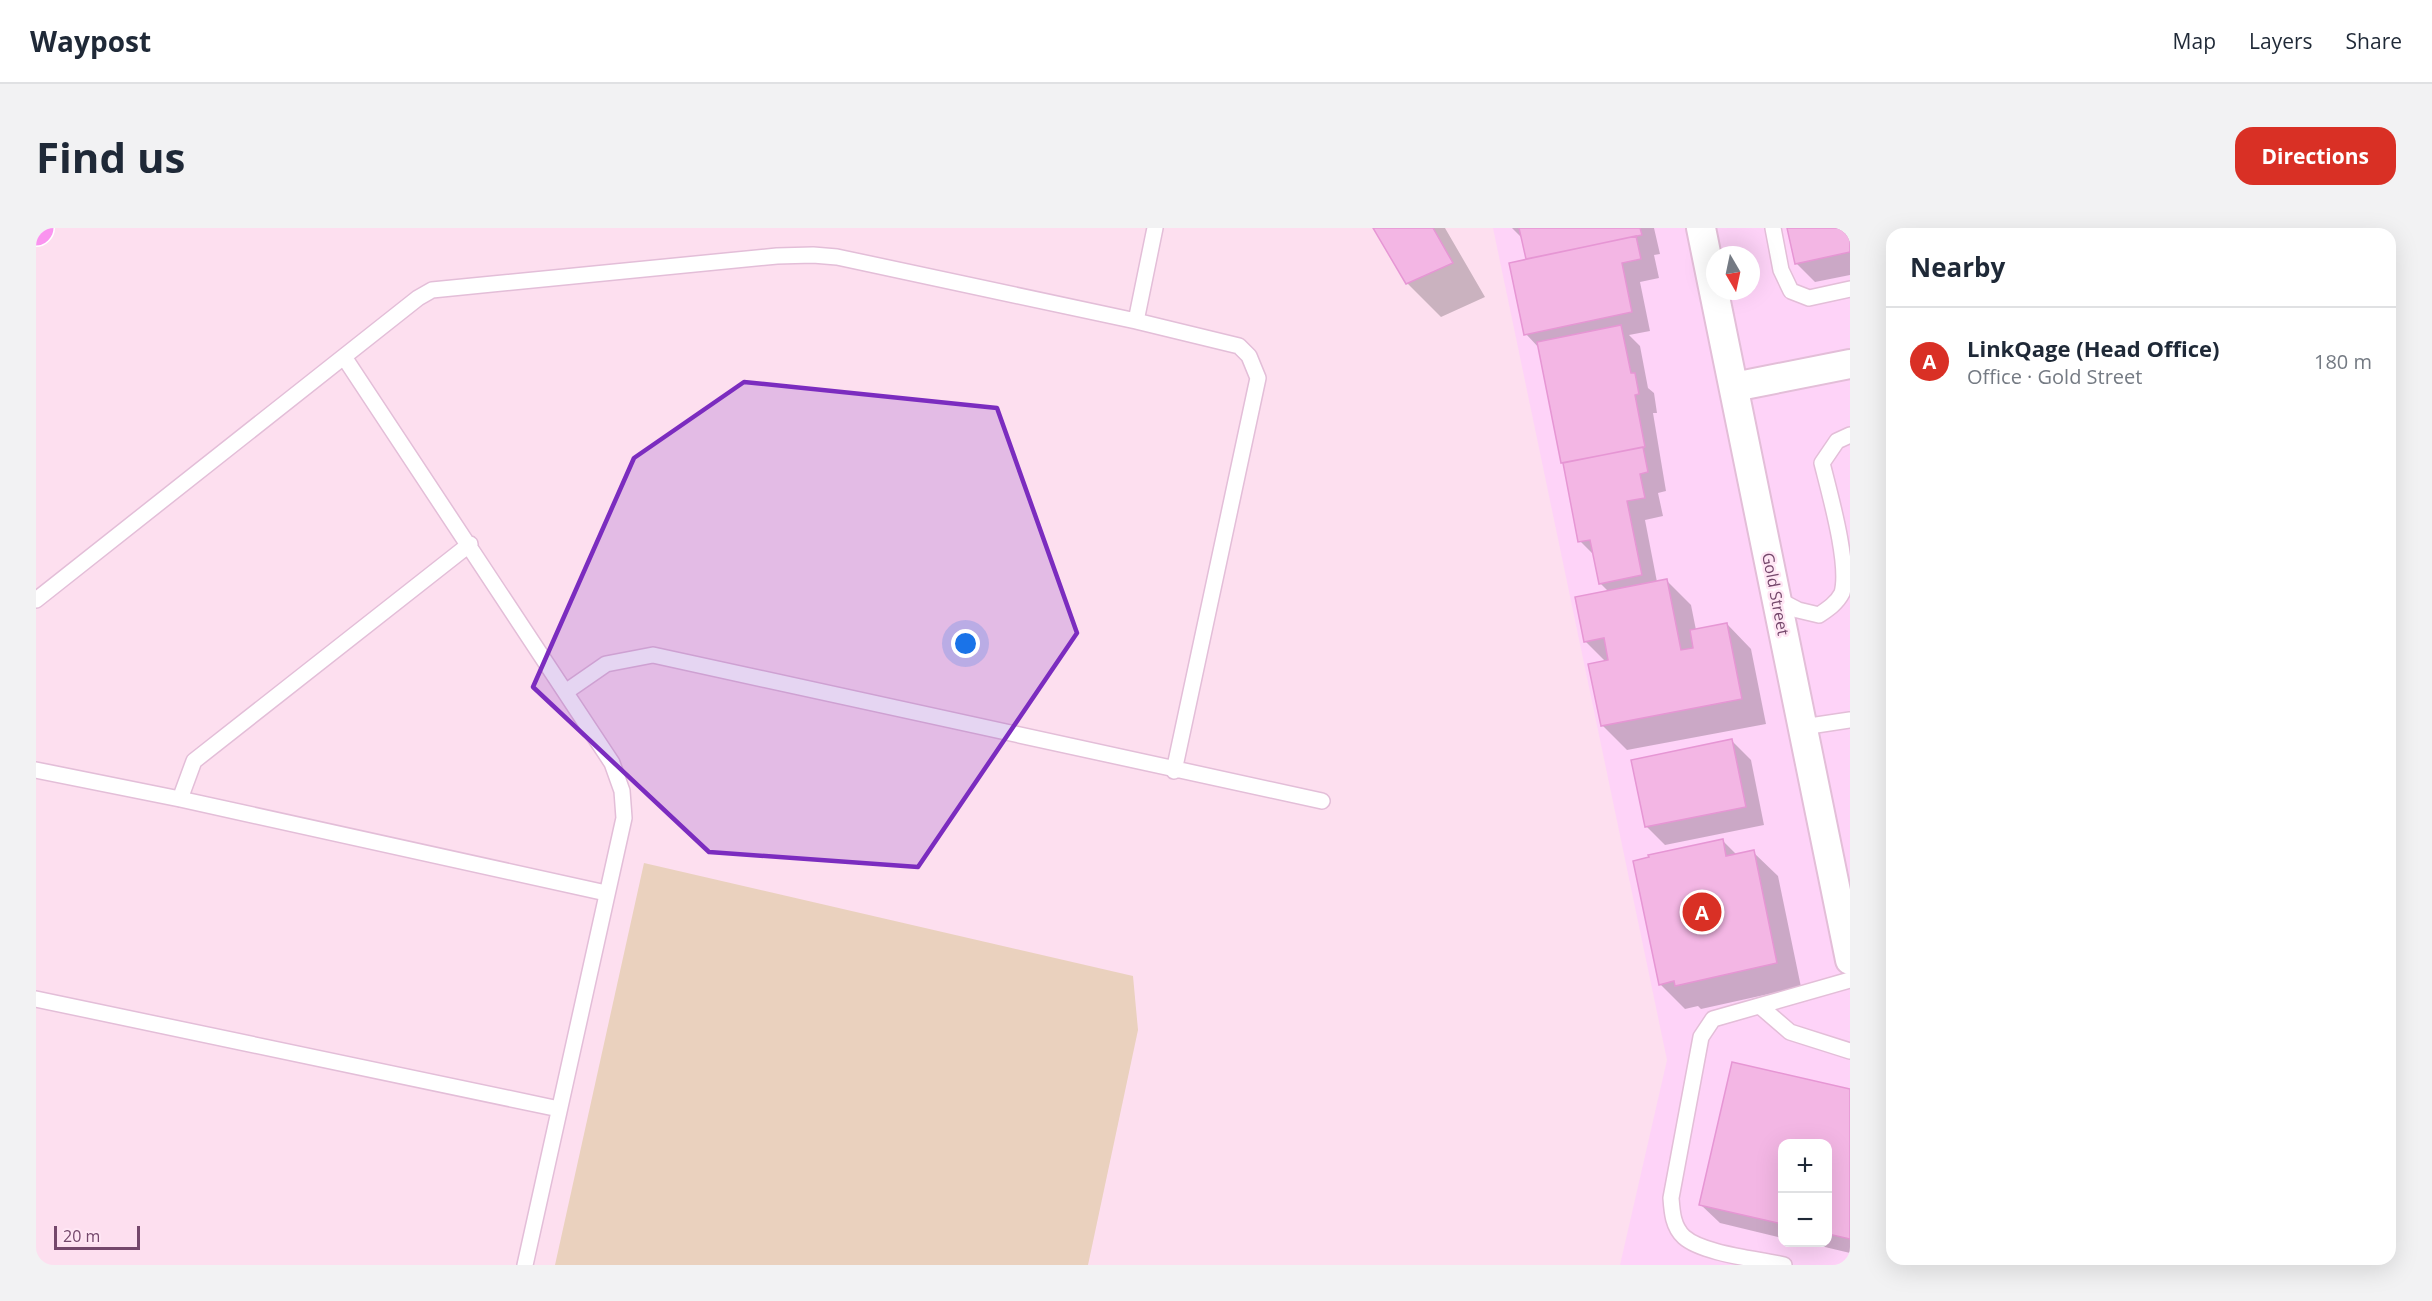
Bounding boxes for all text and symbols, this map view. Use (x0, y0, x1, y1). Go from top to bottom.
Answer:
text: Waypost (30, 22, 151, 60)
text: Map (2173, 27, 2216, 55)
text: Layers (2249, 27, 2313, 55)
text: Share (2346, 27, 2402, 55)
button: Directions (2235, 127, 2396, 185)
text: Find us (36, 128, 185, 185)
north arrow (1706, 246, 1760, 300)
text: Nearby (1910, 249, 2005, 285)
text: LinkQage (Head Office) (1967, 333, 2219, 363)
text: A (1923, 348, 1936, 375)
text: 180 m (2314, 348, 2372, 375)
text: Office · Gold Street (1967, 363, 2142, 390)
street label: Gold Street (1757, 551, 1795, 638)
your location (951, 629, 980, 658)
pin: A (1682, 890, 1722, 934)
map controls (1778, 1139, 1832, 1247)
button: + (1778, 1139, 1832, 1193)
button: − (1778, 1193, 1832, 1247)
scale bar (54, 1223, 140, 1250)
text: 20 m (63, 1225, 100, 1247)

